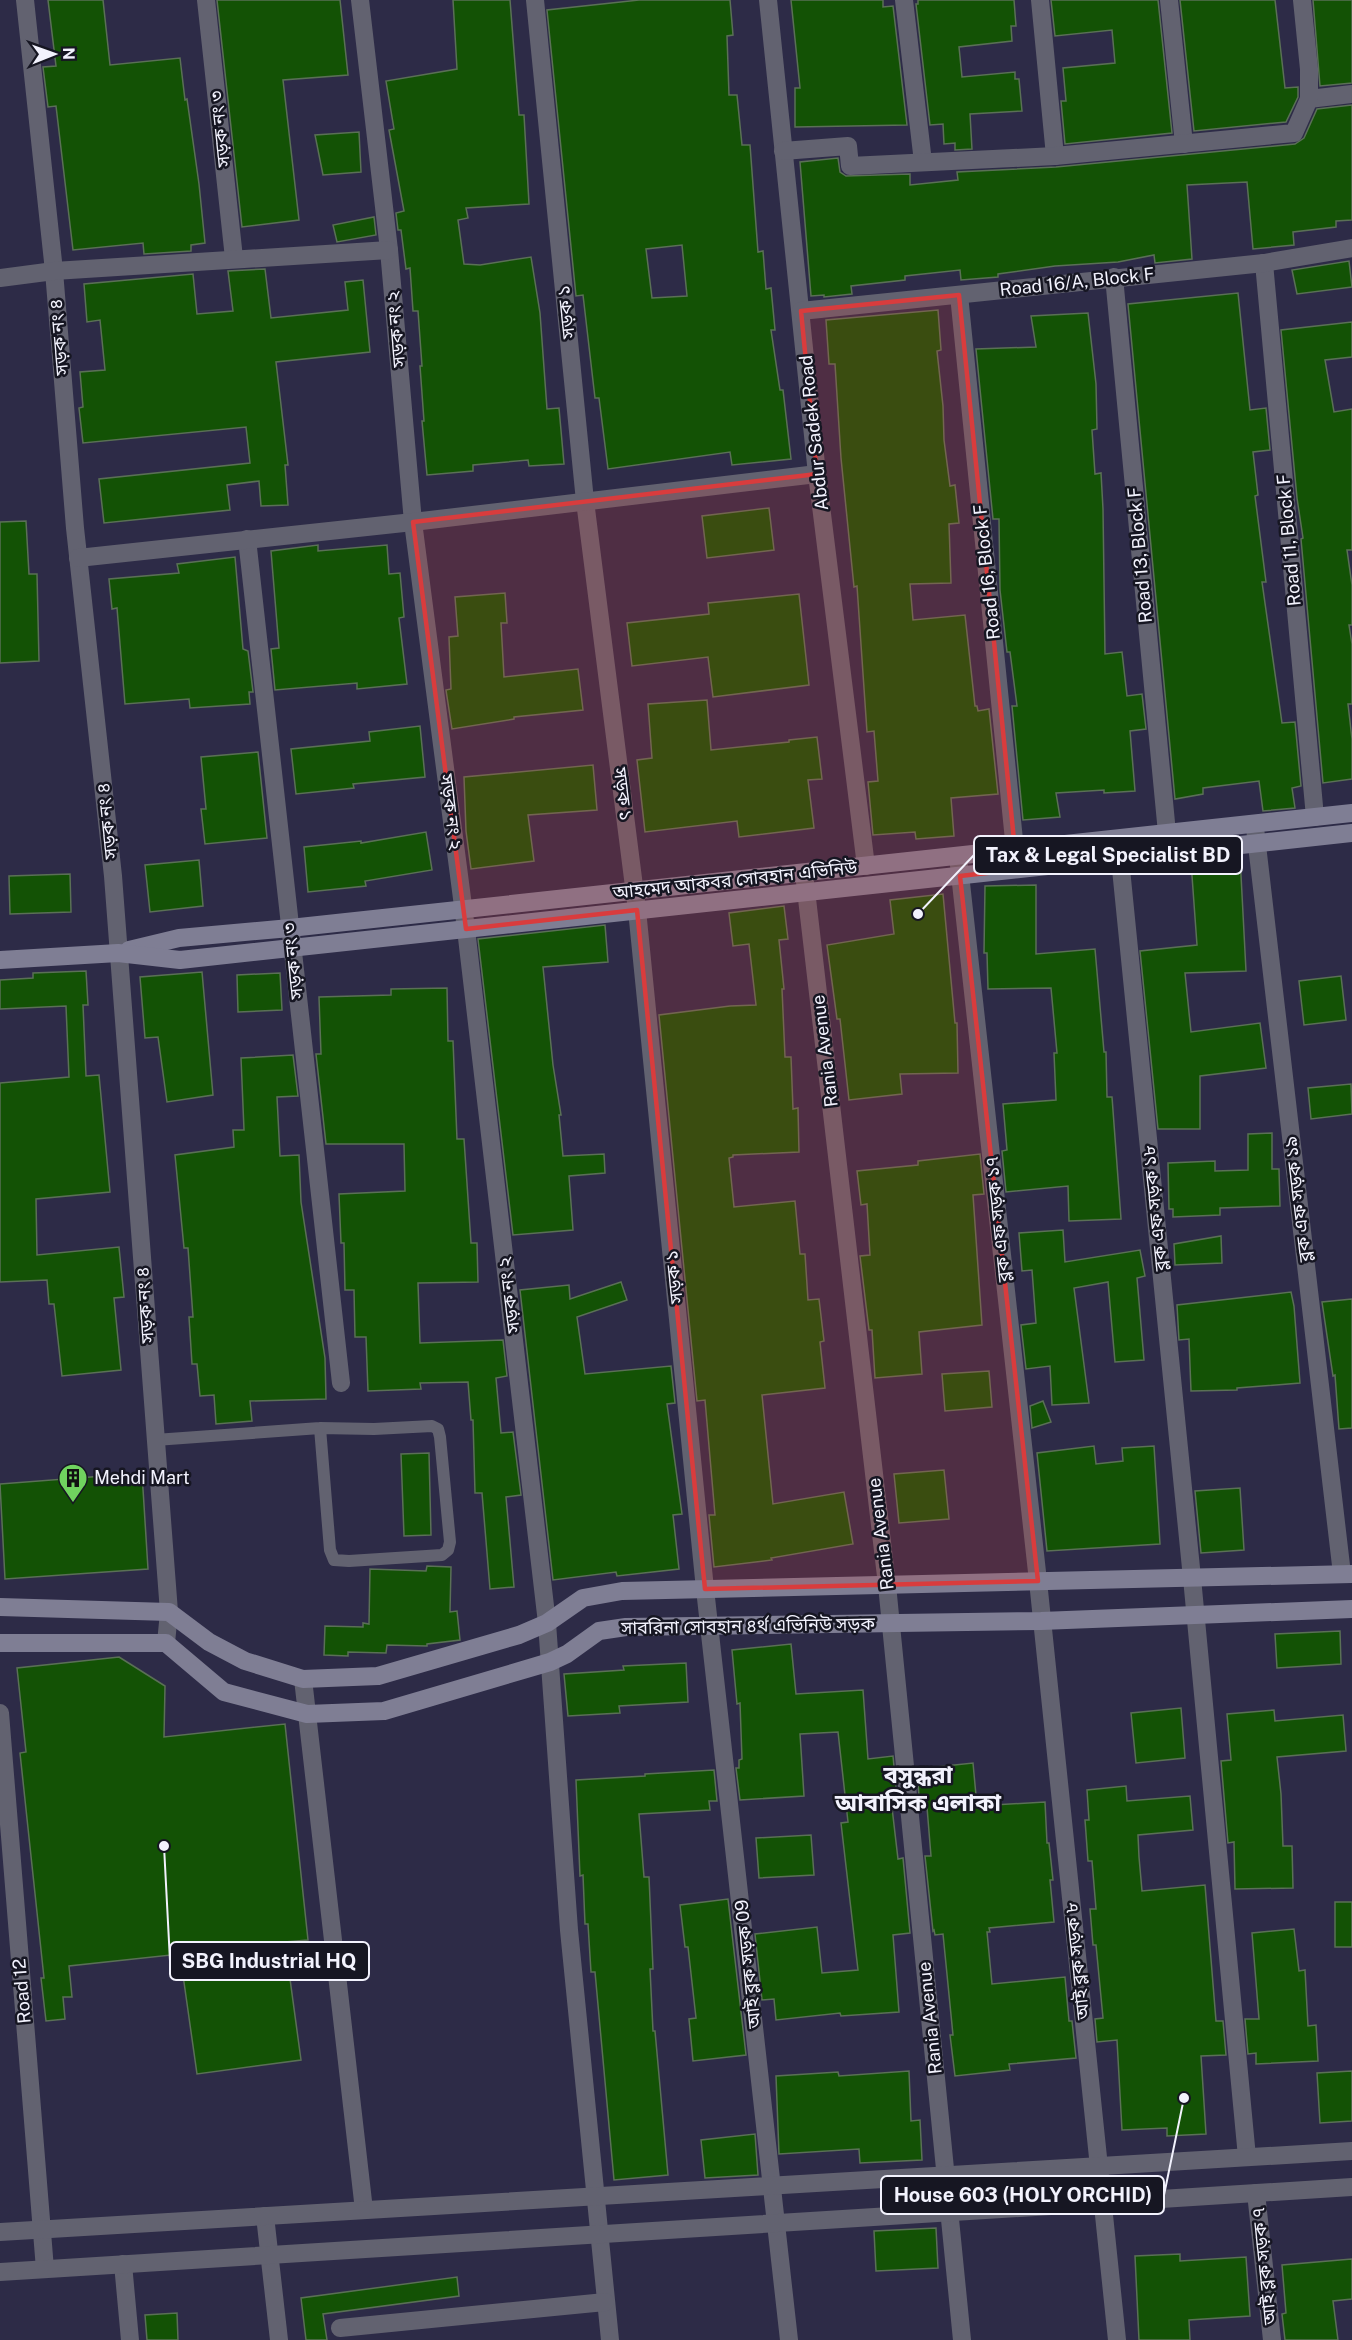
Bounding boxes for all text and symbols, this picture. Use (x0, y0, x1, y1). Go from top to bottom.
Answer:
north arrow (24, 24, 84, 84)
text: N (59, 47, 78, 60)
street label: সড়ক নং ৩ (205, 89, 234, 169)
street label: Road 16/A, Block F (999, 263, 1155, 300)
street label: সড়ক ১ (552, 284, 579, 341)
street label: সড়ক নং ২ (382, 290, 409, 369)
street label: সড়ক নং ৪ (45, 298, 72, 377)
street label: Abdur Sadek Road (795, 354, 832, 512)
street label: Road 11, Block F (1272, 473, 1305, 607)
street label: Road 13, Block F (1123, 486, 1156, 624)
street label: Road 16, Block F (969, 503, 1004, 641)
street label: সড়ক ১ (610, 765, 637, 822)
street label: সড়ক নং ২ (436, 772, 467, 852)
street label: সড়ক নং ৪ (92, 782, 121, 861)
callout: Tax & Legal Specialist BD (974, 836, 1242, 874)
text: Tax & Legal Specialist BD (986, 843, 1230, 867)
street label: আহমেদ আকবর সোবহান এভিনিউ (611, 856, 858, 903)
street label: সড়ক নং ৩ (278, 921, 307, 1001)
street label: Rania Avenue (807, 994, 842, 1108)
street label: ব্লক এফ সড়ক ১৯ (1279, 1135, 1317, 1264)
street label: ব্লক এফ সড়ক ১৮ (1137, 1144, 1172, 1273)
street label: ব্লক এফ সড়ক ১৭ (980, 1155, 1015, 1284)
street label: সড়ক ১ (660, 1249, 687, 1306)
street label: সড়ক নং ২ (493, 1255, 524, 1335)
street label: সড়ক নং ৪ (131, 1266, 158, 1345)
building icon: Mehdi Mart (57, 1462, 89, 1504)
place label: Mehdi Mart (94, 1467, 190, 1488)
street label: Rania Avenue (863, 1477, 898, 1591)
street label: সাবরিনা সোবহান ৪র্থ এভিনিউ সড়ক (620, 1613, 875, 1638)
district label: বসুন্ধরা আবাসিক এলাকা (834, 1760, 1002, 1816)
street label: আই ব্লক সড়ক 09 (730, 1899, 766, 2030)
street label: আই ব্লক সড়ক ৮ (1060, 1901, 1094, 2022)
callout: SBG Industrial HQ (170, 1942, 369, 1980)
text: SBG Industrial HQ (182, 1949, 356, 1973)
street label: Road 12 (8, 1958, 35, 2024)
street label: Rania Avenue (913, 1961, 946, 2075)
callout: House 603 (HOLY ORCHID) (881, 2176, 1164, 2214)
text: House 603 (HOLY ORCHID) (894, 2183, 1152, 2207)
street label: আই ব্লক সড়ক ৭ (1247, 2206, 1281, 2327)

